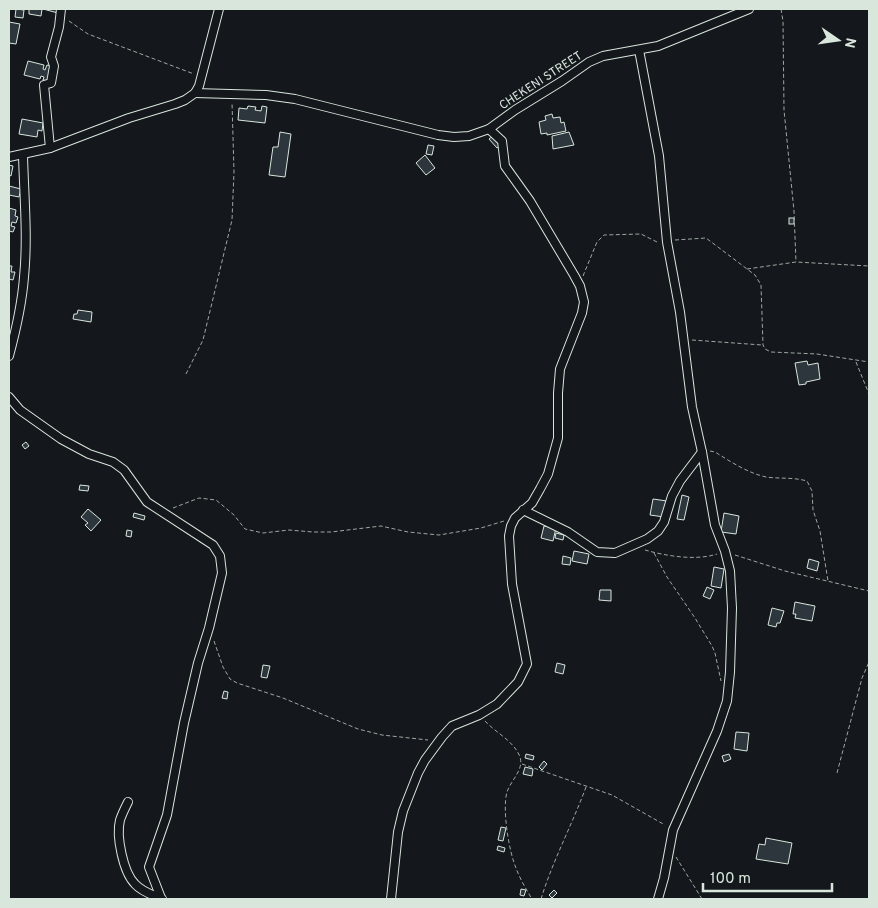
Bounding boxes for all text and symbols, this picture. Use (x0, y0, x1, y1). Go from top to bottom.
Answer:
north arrow (813, 15, 863, 65)
text: N (840, 36, 859, 49)
street label: CHEKENI STREET (496, 48, 586, 114)
scale bar (703, 860, 832, 892)
text: 100 m (710, 870, 751, 889)

